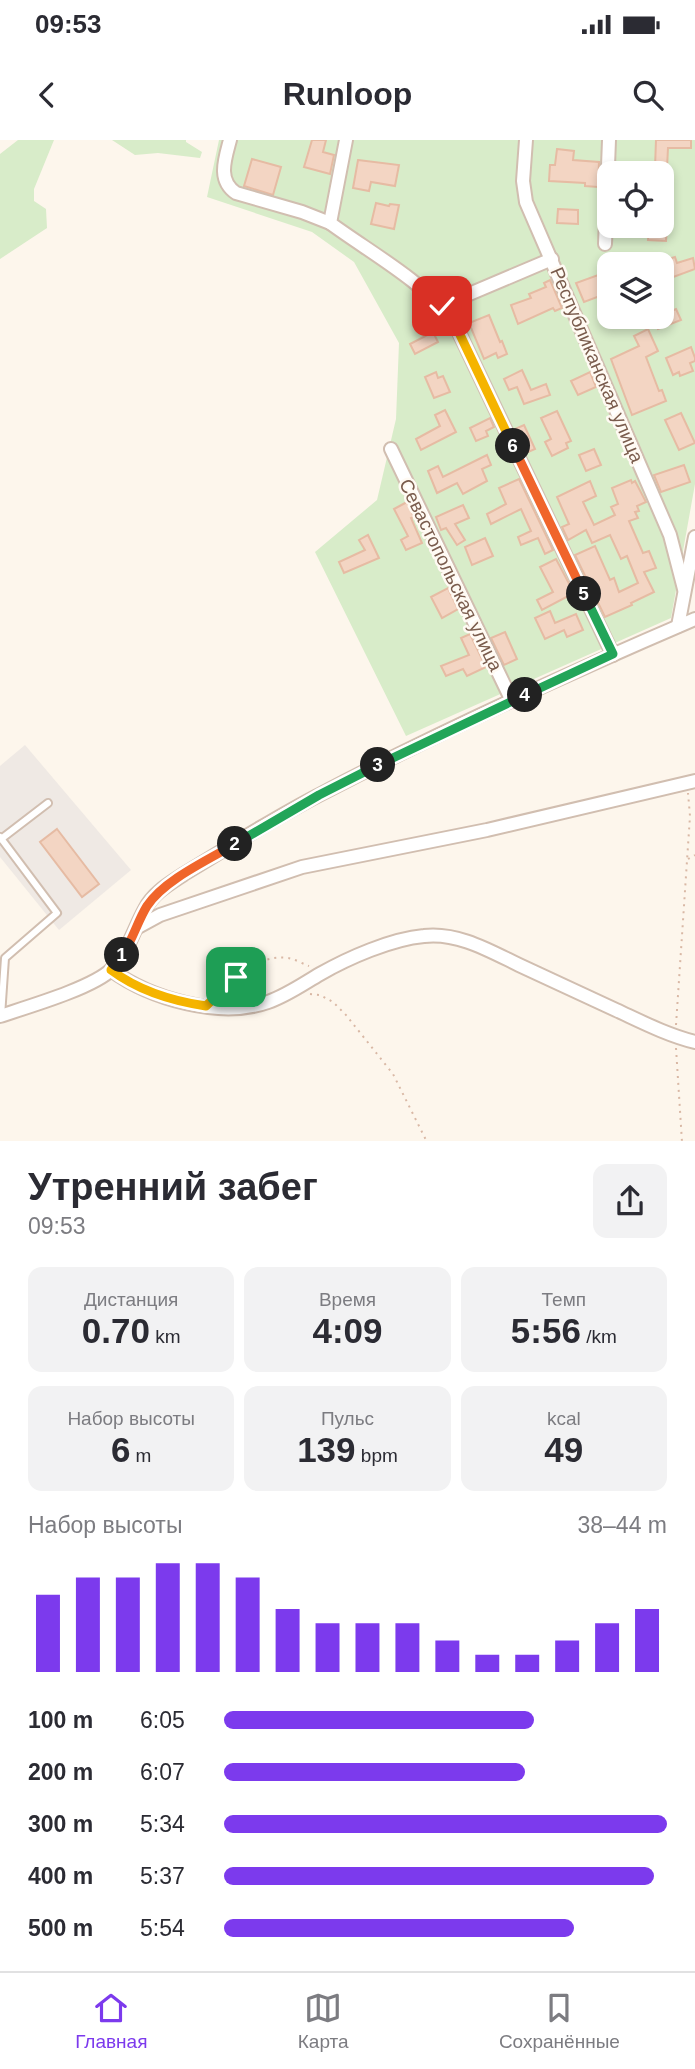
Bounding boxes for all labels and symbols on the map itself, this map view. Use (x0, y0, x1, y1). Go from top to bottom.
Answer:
street label: Республиканская улица (546, 264, 648, 466)
pin (412, 276, 472, 336)
pin: 6 (496, 428, 530, 464)
street label: Севастопольская улица (395, 475, 507, 675)
pin: 5 (566, 576, 602, 612)
pin: 4 (508, 678, 542, 712)
pin: 3 (360, 748, 396, 782)
pin: 2 (218, 826, 252, 862)
pin: 1 (104, 938, 140, 972)
pin (206, 947, 266, 1007)

